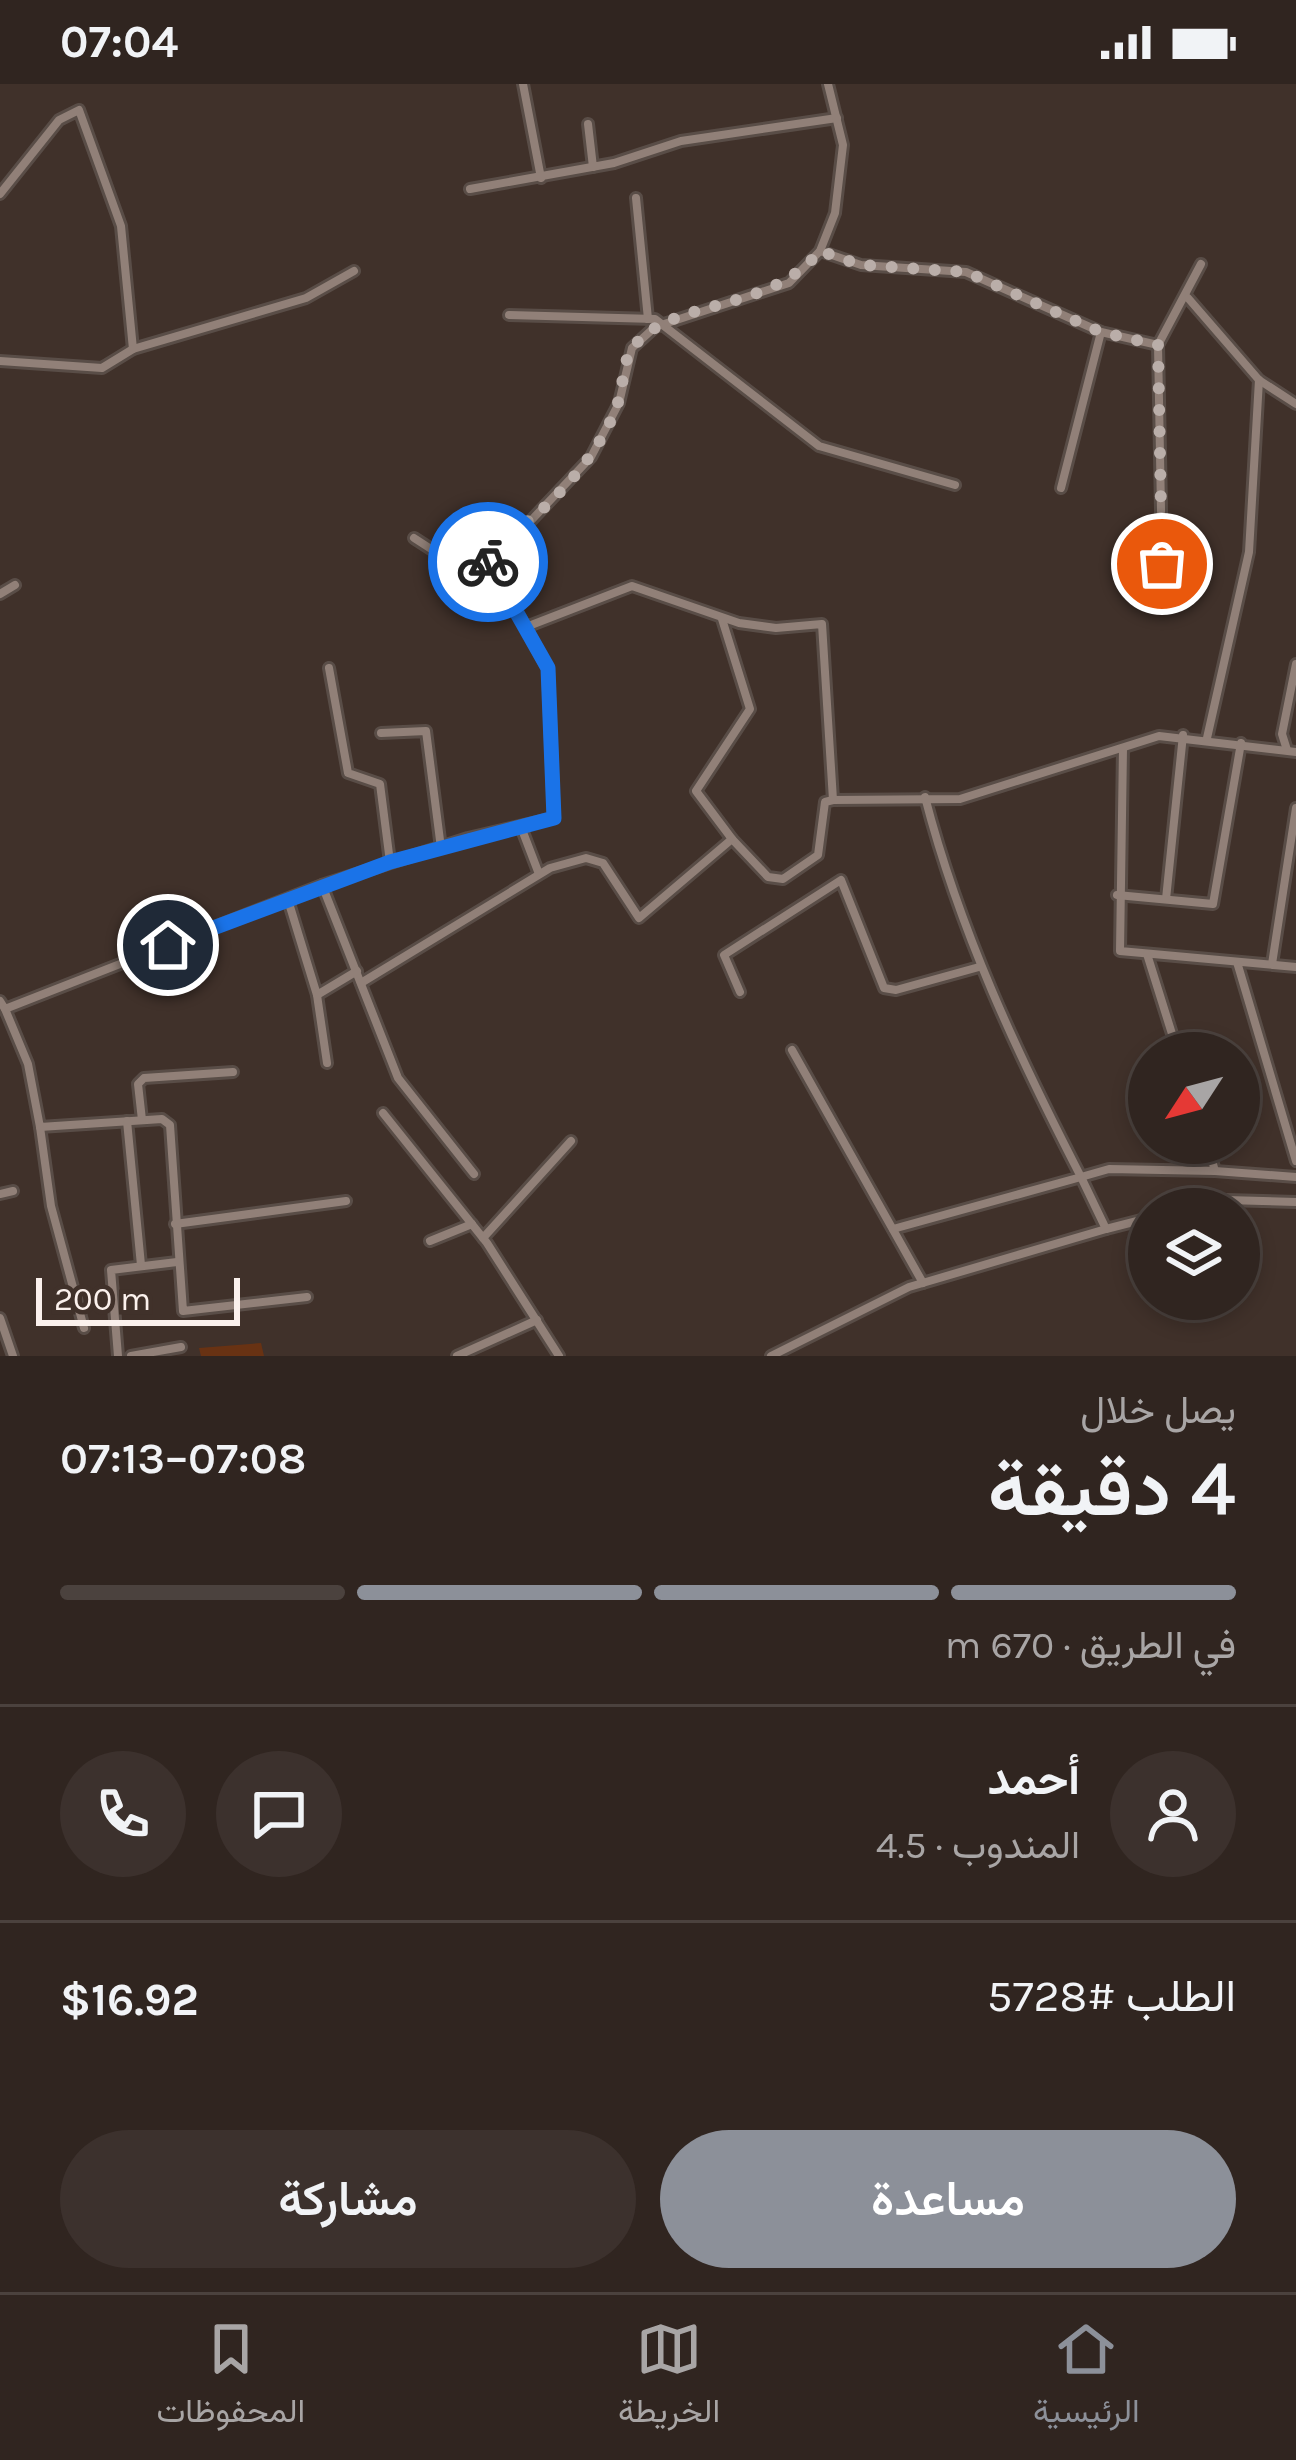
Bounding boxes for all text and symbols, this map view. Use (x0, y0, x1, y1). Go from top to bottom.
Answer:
text: 07:04 (60, 16, 178, 68)
courier (428, 502, 548, 622)
pin (1111, 513, 1213, 615)
icon: bike (455, 529, 521, 595)
icon: bag (1129, 531, 1195, 597)
pin (117, 894, 219, 996)
icon: home (135, 912, 201, 978)
north arrow (1128, 1032, 1260, 1164)
map controls (1128, 1032, 1260, 1320)
button: layers (1128, 1188, 1260, 1320)
scale bar (36, 1272, 240, 1325)
text: 200 m (54, 1280, 151, 1318)
text: يصل خلال (1080, 1387, 1236, 1433)
text: 07:08–07:13 (60, 1432, 306, 1484)
text: 4 دقيقة (988, 1443, 1236, 1535)
text: في الطريق · 670 m (945, 1622, 1236, 1668)
button: phone (60, 1751, 186, 1877)
button: chat (216, 1751, 342, 1877)
button: person (1110, 1751, 1236, 1877)
text: أحمد (988, 1753, 1080, 1805)
text: المندوب · 4.5 (876, 1822, 1080, 1868)
text: الطلب #5728 (987, 1970, 1236, 2022)
text: $16.92 (60, 1974, 199, 2026)
button: مشاركة (60, 2130, 636, 2268)
button: مساعدة (660, 2130, 1236, 2268)
tab: المحفوظات (156, 2316, 305, 2440)
tab: الخريطة (618, 2316, 720, 2440)
tab: الرئيسية (1033, 2316, 1140, 2440)

